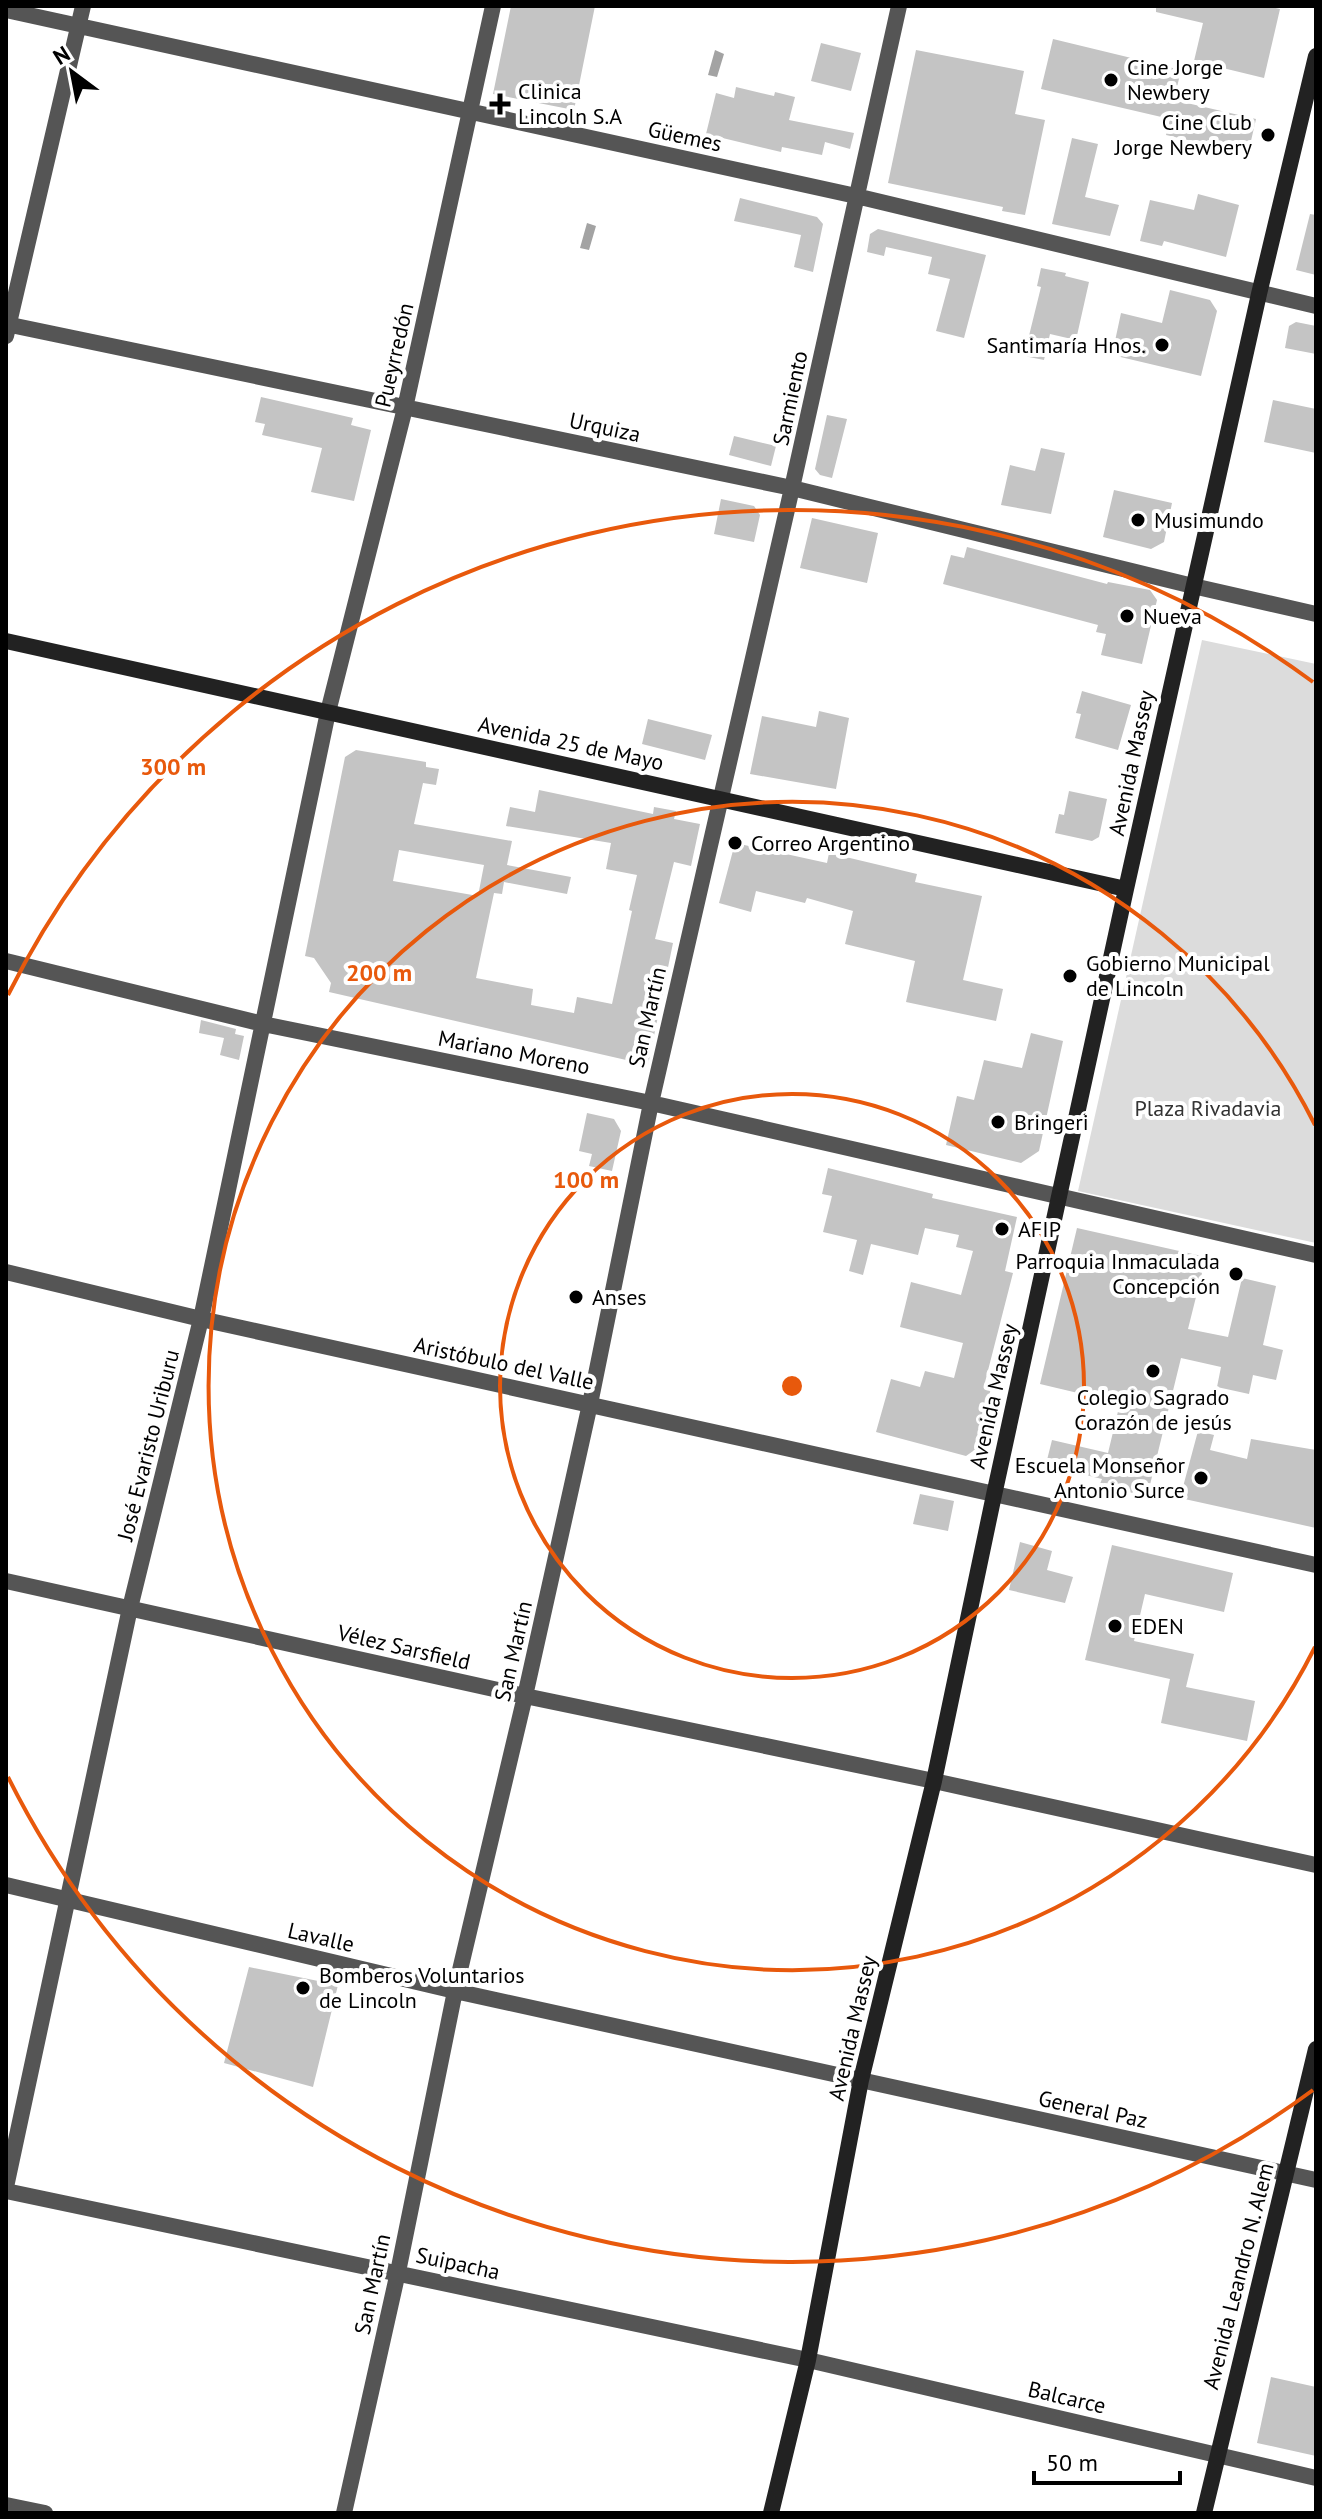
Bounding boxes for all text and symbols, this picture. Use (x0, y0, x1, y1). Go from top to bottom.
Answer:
north arrow (32, 32, 112, 112)
text: N (48, 39, 75, 71)
place label: Cine Jorge Newbery (1127, 53, 1223, 106)
marker: Cine Jorge Newbery (1102, 71, 1120, 89)
place label: Clinica Lincoln S.A (518, 77, 622, 130)
marker: Clinica Lincoln S.A (489, 93, 511, 115)
place label: Cine Club Jorge Newbery (1114, 108, 1253, 161)
street label: Güemes (646, 115, 724, 157)
marker: Cine Club Jorge Newbery (1259, 126, 1277, 144)
street label: Pueyrredón (368, 300, 420, 410)
place label: Santimaría Hnos. (986, 331, 1146, 359)
marker: Santimaría Hnos. (1153, 336, 1171, 354)
street label: Sarmiento (766, 348, 814, 448)
street label: Urquiza (567, 406, 643, 448)
place label: Musimundo (1154, 506, 1264, 534)
marker: Musimundo (1129, 511, 1147, 529)
place label: Nueva (1143, 602, 1202, 630)
marker: Nueva (1118, 607, 1136, 625)
street label: Avenida Massey (1102, 687, 1160, 838)
street label: Avenida 25 de Mayo (476, 710, 666, 776)
text: 300 m (140, 751, 206, 782)
place label: Correo Argentino (751, 829, 910, 857)
marker: Correo Argentino (726, 834, 744, 852)
place label: Gobierno Municipal de Lincoln (1086, 949, 1270, 1002)
text: 200 m (346, 957, 412, 988)
street label: San Martín (622, 964, 672, 1070)
marker: Gobierno Municipal de Lincoln (1061, 967, 1079, 985)
street label: Mariano Moreno (436, 1024, 592, 1080)
park label: Plaza Rivadavia (1135, 1094, 1281, 1122)
place label: Bringeri (1014, 1108, 1089, 1136)
marker: Bringeri (989, 1113, 1007, 1131)
text: 100 m (553, 1164, 619, 1195)
place label: AFIP (1018, 1215, 1061, 1243)
marker: AFIP (993, 1220, 1011, 1238)
place label: Parroquia Inmaculada Concepción (1015, 1247, 1220, 1300)
marker: Parroquia Inmaculada Concepción (1227, 1265, 1245, 1283)
place label: Anses (592, 1283, 647, 1311)
marker: Anses (567, 1288, 585, 1306)
street label: Avenida Massey (963, 1320, 1023, 1471)
street label: Aristóbulo del Valle (411, 1330, 597, 1396)
street label: José Evaristo Uriburu (110, 1346, 185, 1545)
marker: Colegio Sagrado Corazón de jesús (1144, 1362, 1162, 1380)
centre of rings (778, 1372, 806, 1400)
place label: Colegio Sagrado Corazón de jesús (1074, 1383, 1232, 1436)
place label: Escuela Monseñor Antonio Surce (1015, 1451, 1186, 1504)
marker: Escuela Monseñor Antonio Surce (1192, 1469, 1210, 1487)
street label: San Martín (488, 1598, 538, 1704)
place label: EDEN (1131, 1612, 1184, 1640)
marker: EDEN (1106, 1617, 1124, 1635)
street label: Vélez Sarsfield (334, 1618, 473, 1676)
street label: Lavalle (285, 1916, 357, 1958)
street label: Avenida Massey (822, 1952, 882, 2103)
place label: Bomberos Voluntarios de Lincoln (319, 1961, 524, 2014)
marker: Bomberos Voluntarios de Lincoln (294, 1979, 312, 1997)
street label: General Paz (1036, 2084, 1150, 2134)
street label: Avenida Leandro N. Alem (1196, 2160, 1280, 2392)
street label: San Martín (348, 2231, 396, 2337)
street label: Suipacha (413, 2240, 503, 2286)
street label: Balcarce (1025, 2374, 1109, 2420)
scale bar (1034, 2435, 1180, 2485)
text: 50 m (1046, 2447, 1098, 2478)

